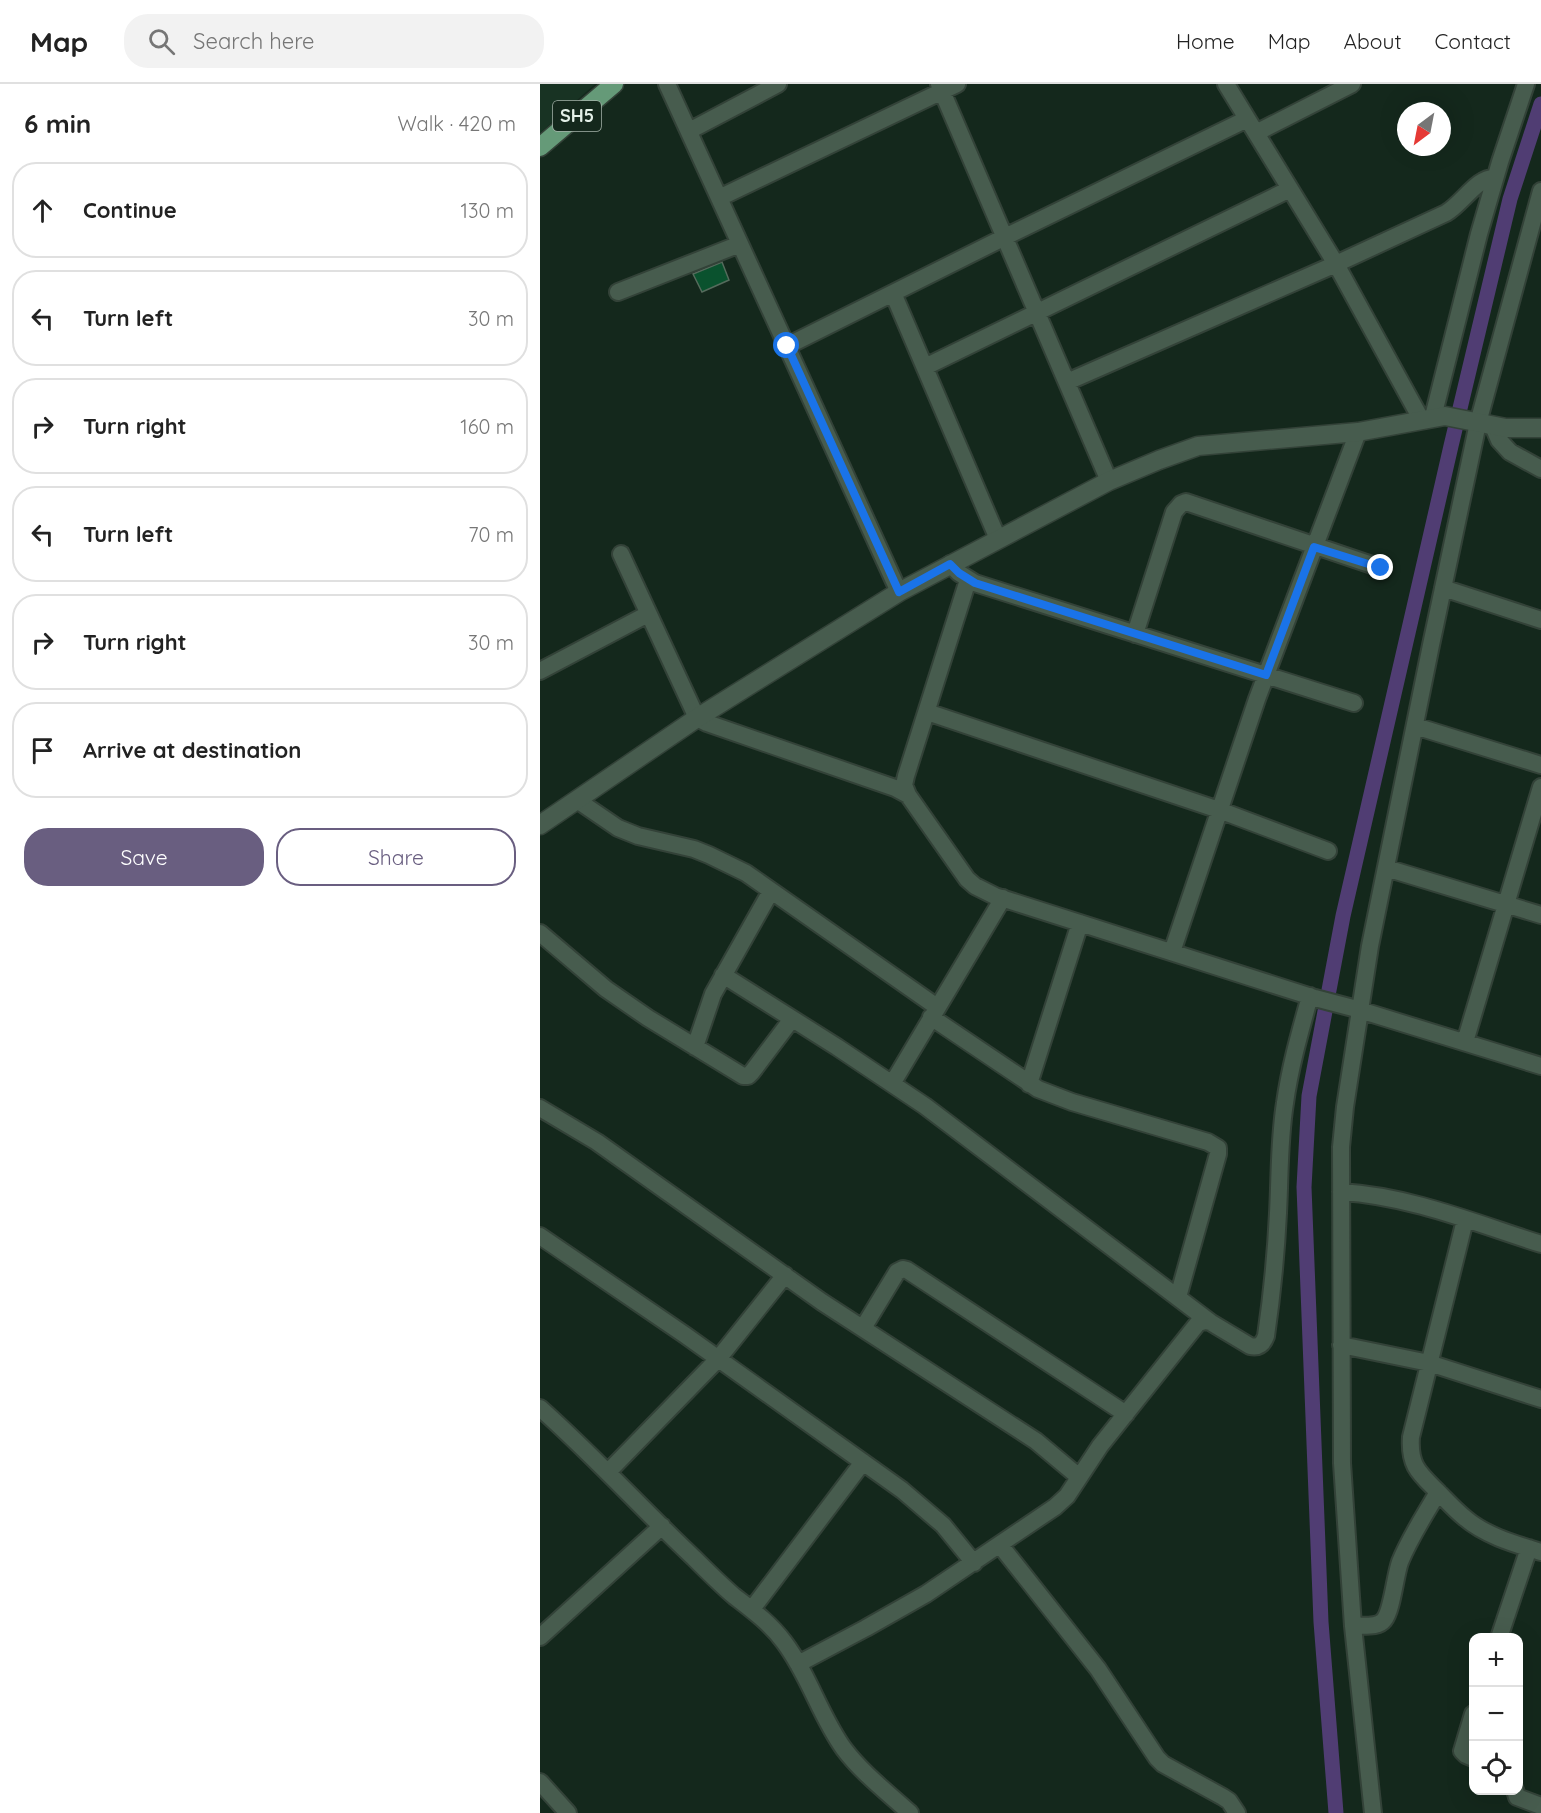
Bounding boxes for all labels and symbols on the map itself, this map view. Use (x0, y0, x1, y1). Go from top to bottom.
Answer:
road number: SH5 (553, 101, 601, 131)
north arrow (1397, 102, 1451, 156)
route start (773, 332, 799, 358)
route end (1367, 554, 1393, 580)

